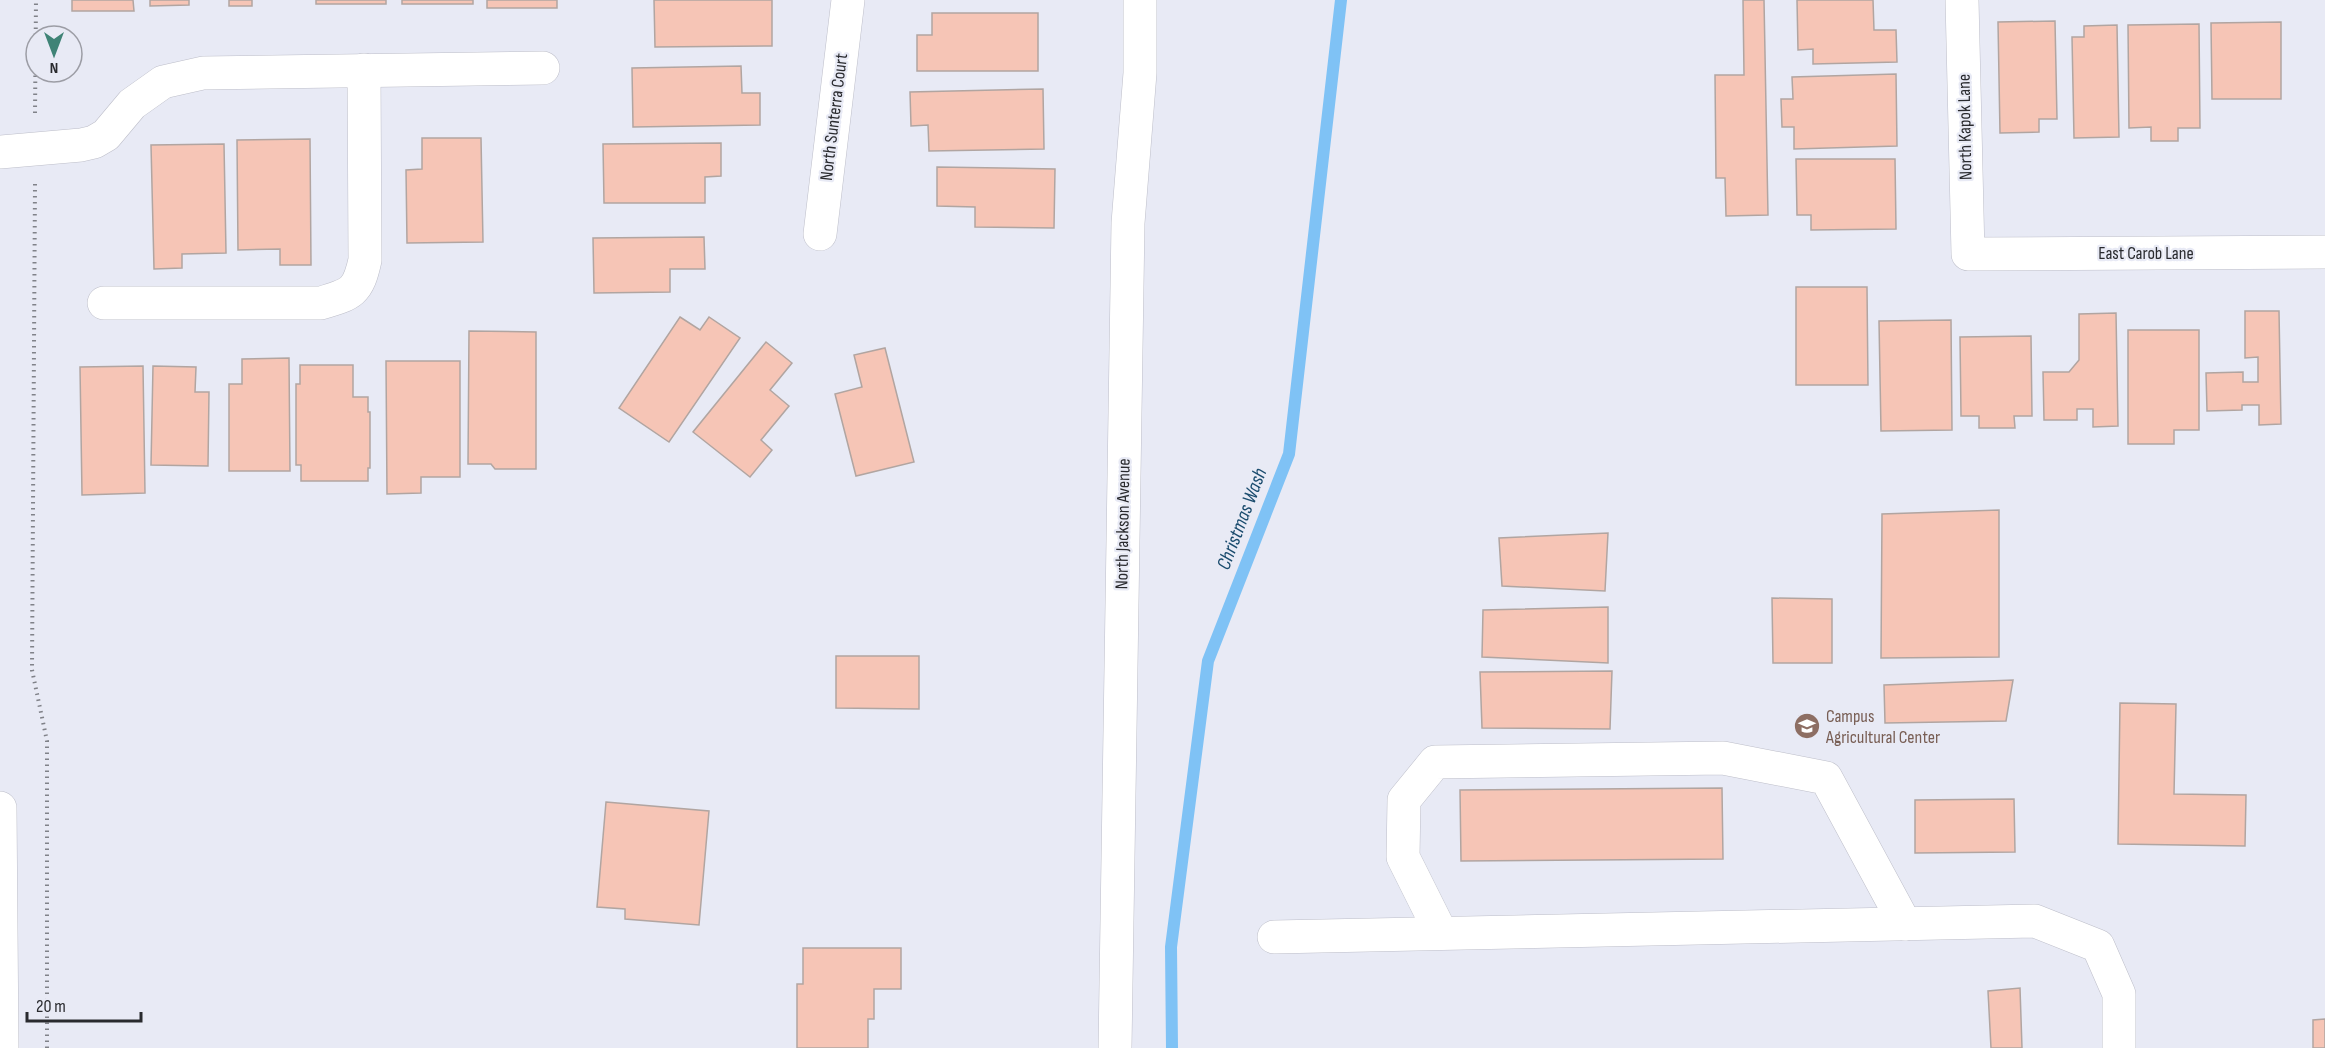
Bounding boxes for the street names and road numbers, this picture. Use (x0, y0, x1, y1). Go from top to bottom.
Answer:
street label: North Sunterra Court (816, 52, 852, 182)
street label: North Kapok Lane (1954, 74, 1976, 180)
street label: East Carob Lane (2098, 243, 2194, 264)
street label: North Jackson Avenue (1111, 458, 1135, 590)

